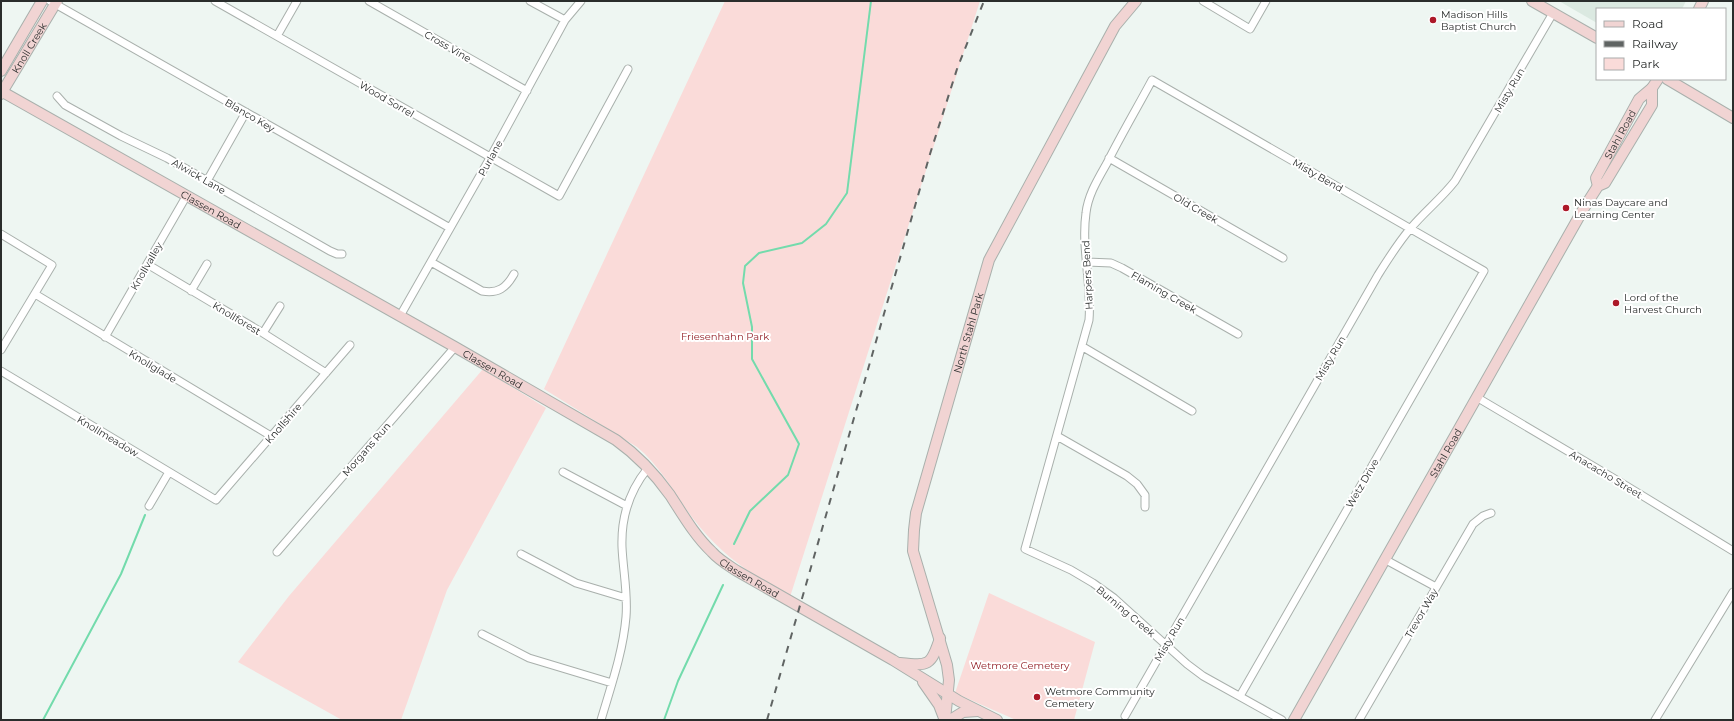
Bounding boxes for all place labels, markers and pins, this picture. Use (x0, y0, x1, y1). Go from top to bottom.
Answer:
place label: Madison Hills Baptist Church (1441, 8, 1516, 33)
marker: Madison Hills Baptist Church (1428, 15, 1438, 25)
place label: Ninas Daycare and Learning Center (1574, 196, 1668, 221)
marker: Ninas Daycare and Learning Center (1561, 203, 1571, 213)
place label: Lord of the Harvest Church (1624, 291, 1702, 316)
marker: Lord of the Harvest Church (1611, 298, 1621, 308)
place label: Wetmore Community Cemetery (1045, 685, 1155, 710)
marker: Wetmore Community Cemetery (1032, 692, 1042, 702)

